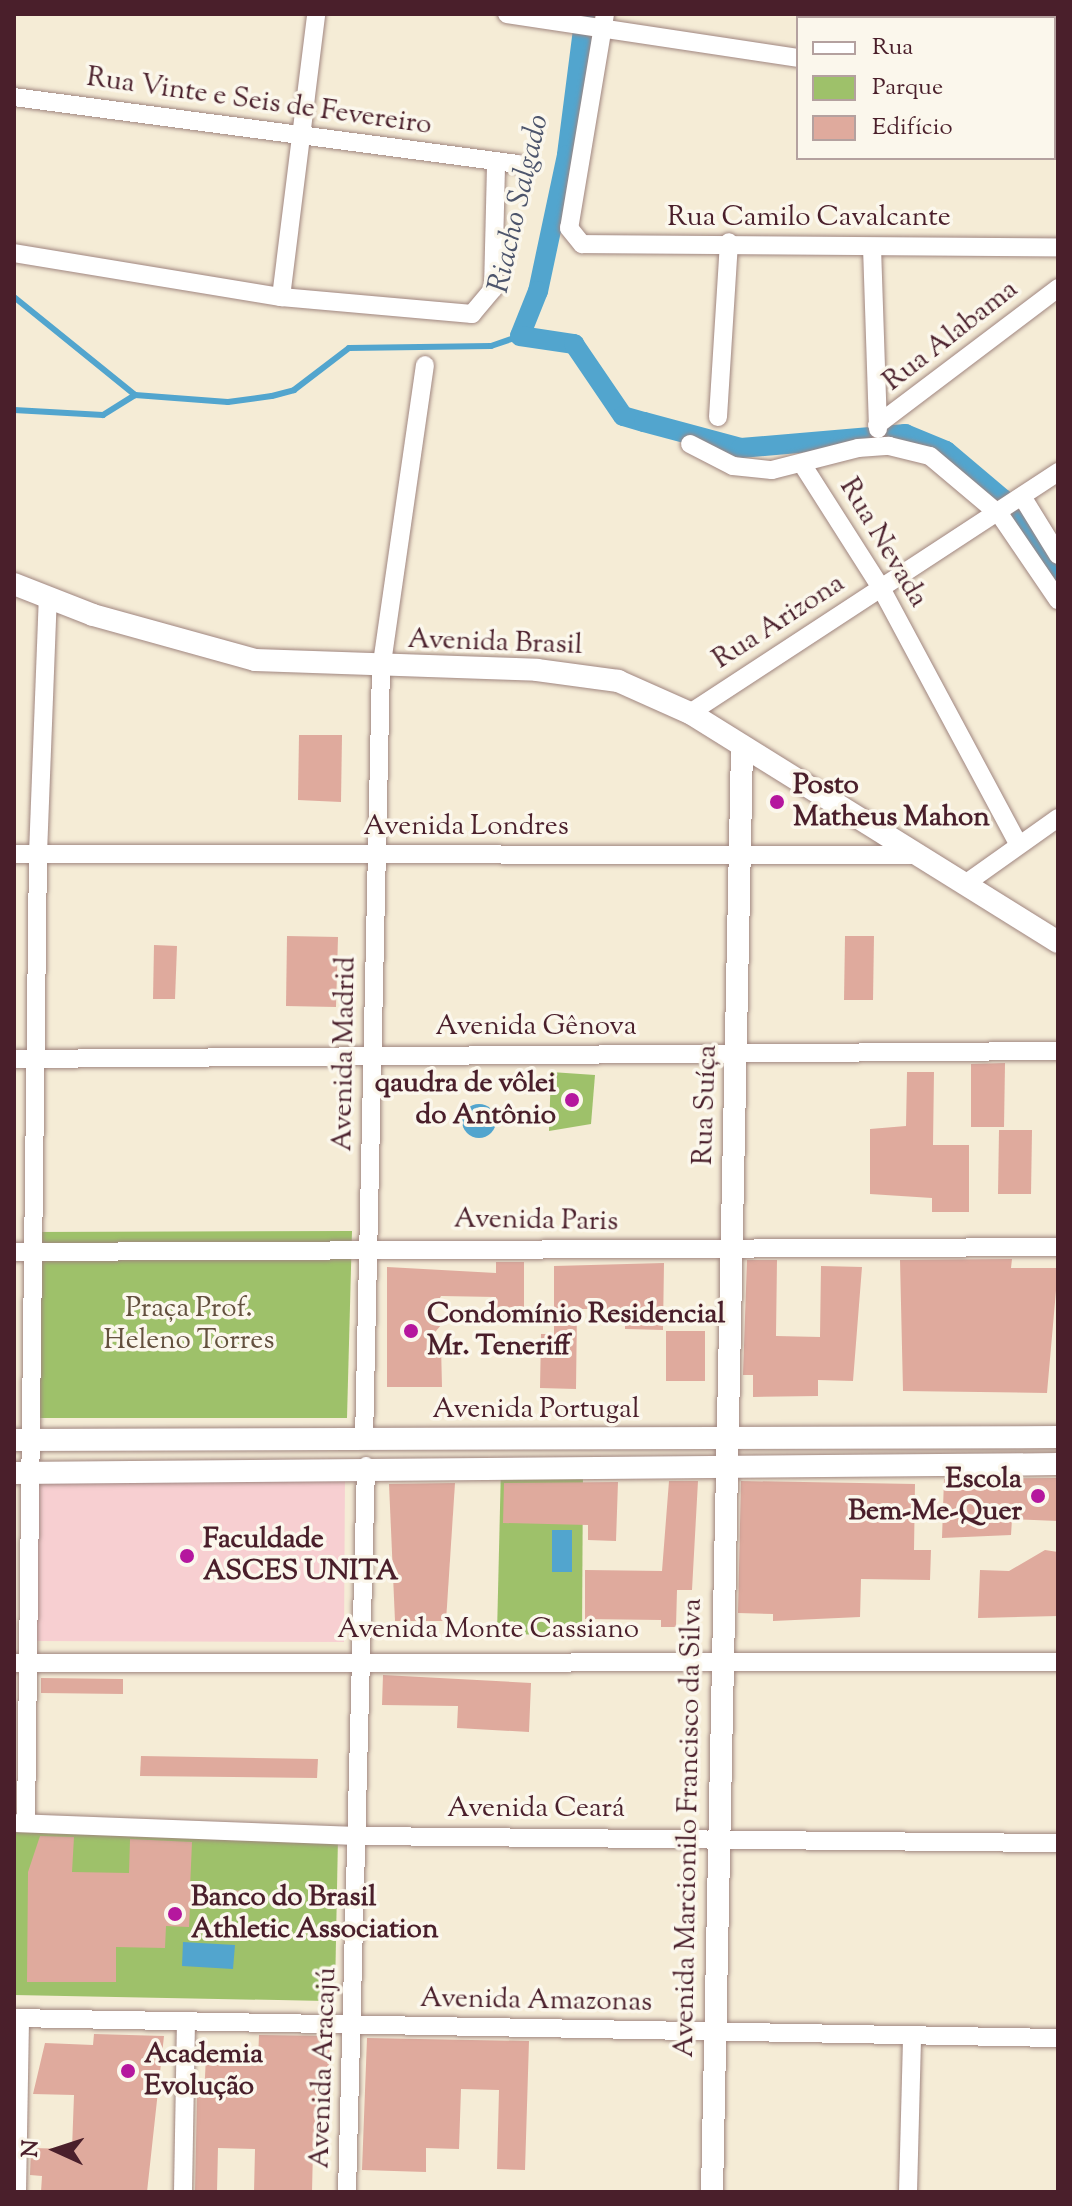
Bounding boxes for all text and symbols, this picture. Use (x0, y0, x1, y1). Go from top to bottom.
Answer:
legend (796, 16, 1056, 160)
text: Rua (872, 31, 913, 65)
street label: Rua Vinte e Seis de Fevereiro (84, 61, 434, 143)
text: Parque (872, 71, 943, 105)
water label: Riacho Salgado (482, 111, 558, 297)
text: Edifício (872, 111, 953, 145)
street label: Rua Camilo Cavalcante (667, 201, 951, 235)
street label: Rua Alabama (877, 273, 1025, 399)
street label: Rua Nevada (831, 472, 935, 614)
street label: Rua Arizona (707, 567, 851, 677)
street label: Avenida Brasil (407, 623, 583, 663)
place label: Posto Matheus Mahon (793, 769, 990, 835)
marker: Posto Matheus Mahon (768, 793, 786, 811)
street label: Avenida Londres (363, 810, 569, 844)
street label: Avenida Madrid (327, 956, 363, 1152)
street label: Avenida Gênova (435, 1010, 637, 1044)
street label: Rua Suíça (687, 1044, 725, 1166)
place label: qaudra de vôlei do Antônio (375, 1067, 556, 1133)
marker: qaudra de vôlei do Antônio (563, 1091, 581, 1109)
street label: Avenida Paris (453, 1203, 619, 1239)
park label: Praça Prof. Heleno Torres (104, 1292, 274, 1358)
place label: Condomínio Residencial Mr. Teneriff (427, 1298, 725, 1364)
marker: Condomínio Residencial Mr. Teneriff (402, 1322, 420, 1340)
street label: Avenida Portugal (432, 1393, 640, 1427)
place label: Escola Bem-Me-Quer (848, 1463, 1022, 1529)
marker: Escola Bem-Me-Quer (1029, 1487, 1047, 1505)
place label: Faculdade ASCES UNITA (203, 1523, 398, 1589)
marker: Faculdade ASCES UNITA (178, 1547, 196, 1565)
street label: Avenida Marcionilo Francisco da Silva (668, 1598, 710, 2058)
street label: Avenida Monte Cassiano (337, 1613, 639, 1647)
street label: Avenida Ceará (447, 1792, 625, 1826)
place label: Banco do Brasil Athletic Association (191, 1881, 438, 1947)
marker: Banco do Brasil Athletic Association (166, 1905, 184, 1923)
street label: Avenida Aracajú (304, 1967, 344, 2169)
street label: Avenida Amazonas (420, 1982, 652, 2020)
place label: Academia Evolução (144, 2038, 263, 2104)
marker: Academia Evolução (119, 2062, 137, 2080)
north arrow (16, 2110, 96, 2190)
text: N (16, 2139, 48, 2158)

